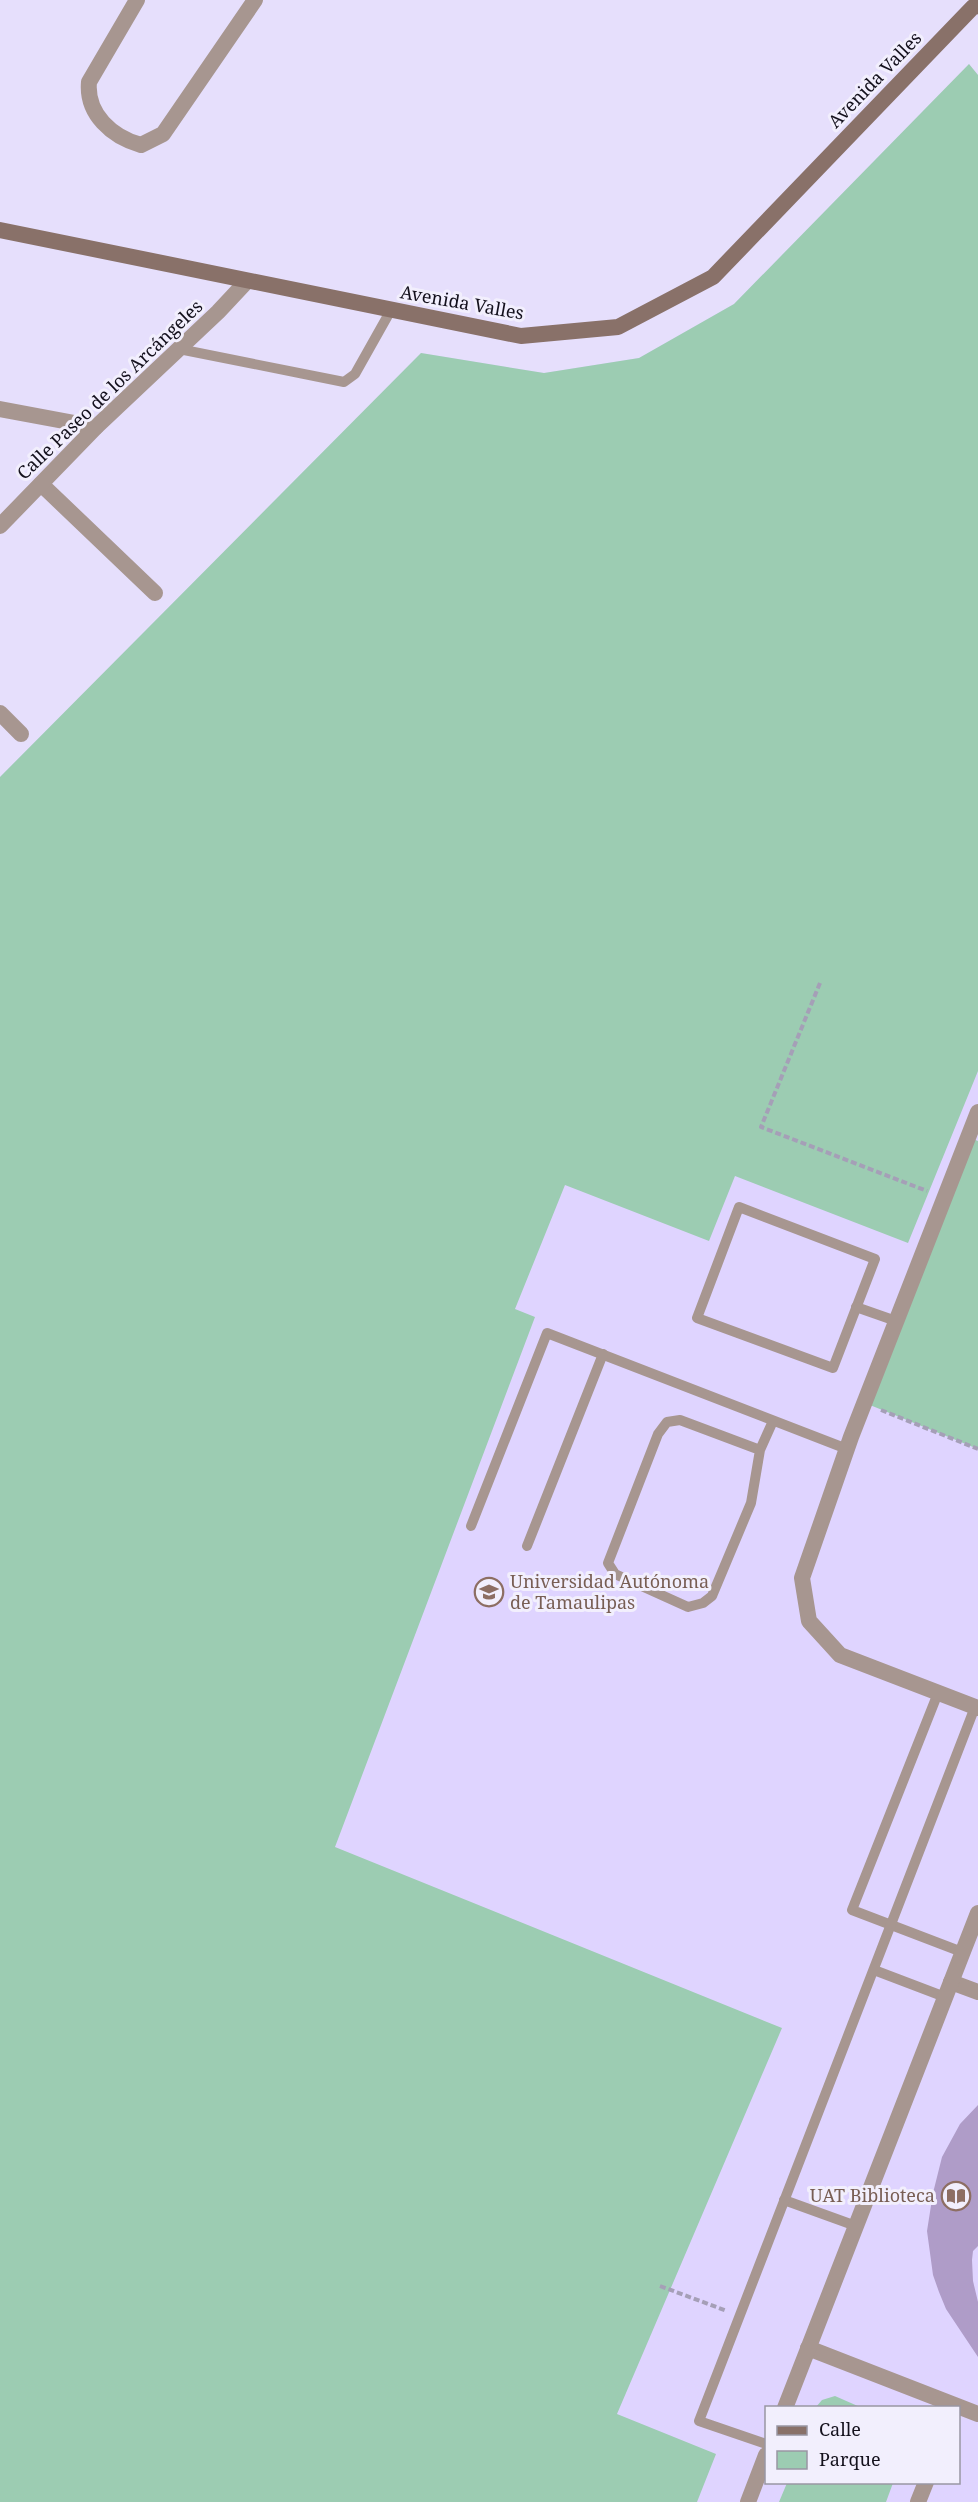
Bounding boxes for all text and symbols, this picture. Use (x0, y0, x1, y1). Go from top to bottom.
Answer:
street label: Avenida Valles (822, 26, 926, 133)
street label: Avenida Valles (399, 279, 526, 325)
street label: Calle Paseo de los Arcángeles (11, 294, 207, 484)
place label: Universidad Autónoma de Tamaulipas (510, 1569, 709, 1614)
school or university icon: Universidad Autónoma de Tamaulipas (473, 1576, 505, 1608)
library icon: UAT Biblioteca (940, 2180, 972, 2212)
place label: UAT Biblioteca (810, 2183, 935, 2207)
legend (765, 2406, 960, 2484)
text: Calle (819, 2417, 861, 2441)
text: Parque (819, 2447, 881, 2471)

